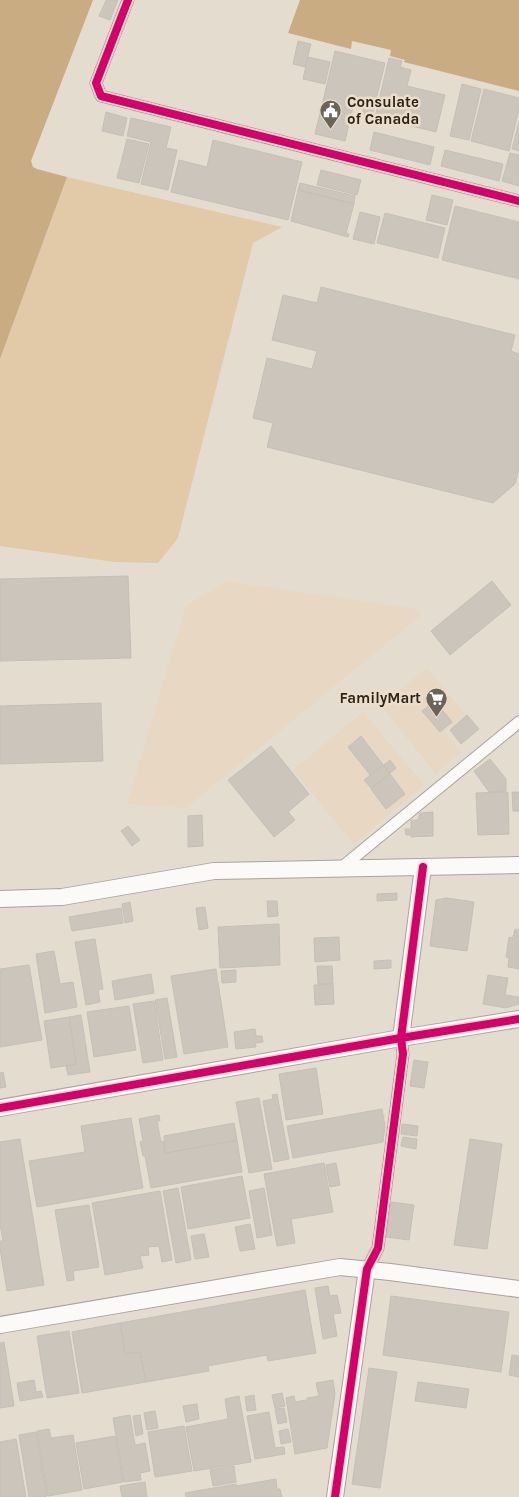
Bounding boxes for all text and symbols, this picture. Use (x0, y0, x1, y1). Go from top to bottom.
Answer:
place label: Consulate of Canada (347, 93, 419, 128)
public building icon: Consulate of Canada (319, 99, 343, 130)
supermarket icon: FamilyMart (425, 686, 449, 717)
place label: FamilyMart (339, 689, 421, 707)

